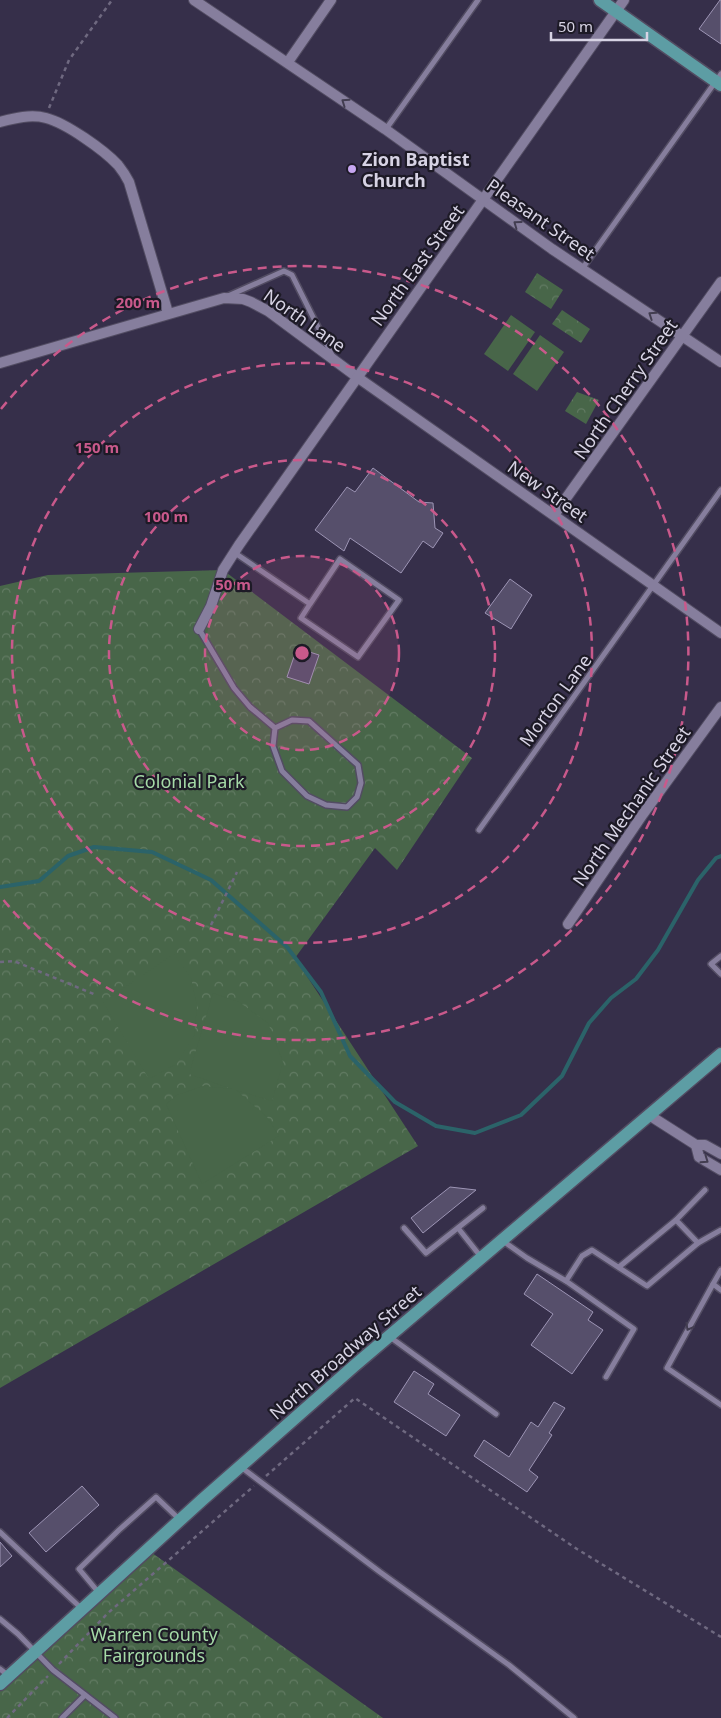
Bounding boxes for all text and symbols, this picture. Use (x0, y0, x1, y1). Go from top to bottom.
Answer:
scale bar (551, 10, 647, 42)
text: 50 m (558, 16, 593, 36)
one-way arrow (341, 99, 351, 108)
place label: Zion Baptist Church (362, 147, 470, 192)
marker: Zion Baptist Church (346, 163, 358, 175)
street label: Pleasant Street (482, 173, 600, 266)
street label: North East Street (365, 199, 469, 330)
one-way arrow (514, 221, 523, 230)
street label: North Lane (259, 283, 351, 357)
text: 200 m (116, 292, 160, 312)
one-way arrow (648, 312, 657, 322)
street label: North Cherry Street (568, 314, 683, 464)
text: 150 m (75, 437, 119, 457)
street label: New Street (503, 455, 593, 528)
text: 100 m (144, 506, 188, 526)
text: 50 m (215, 574, 251, 594)
centre of rings (293, 644, 311, 662)
street label: Morton Lane (513, 649, 597, 751)
street label: North Mechanic Street (567, 721, 696, 891)
park label: Colonial Park (133, 769, 245, 793)
one-way arrow (699, 1154, 709, 1163)
street label: North Broadway Street (264, 1279, 426, 1425)
one-way arrow (685, 1322, 695, 1331)
park label: Warren County Fairgrounds (90, 1622, 218, 1667)

